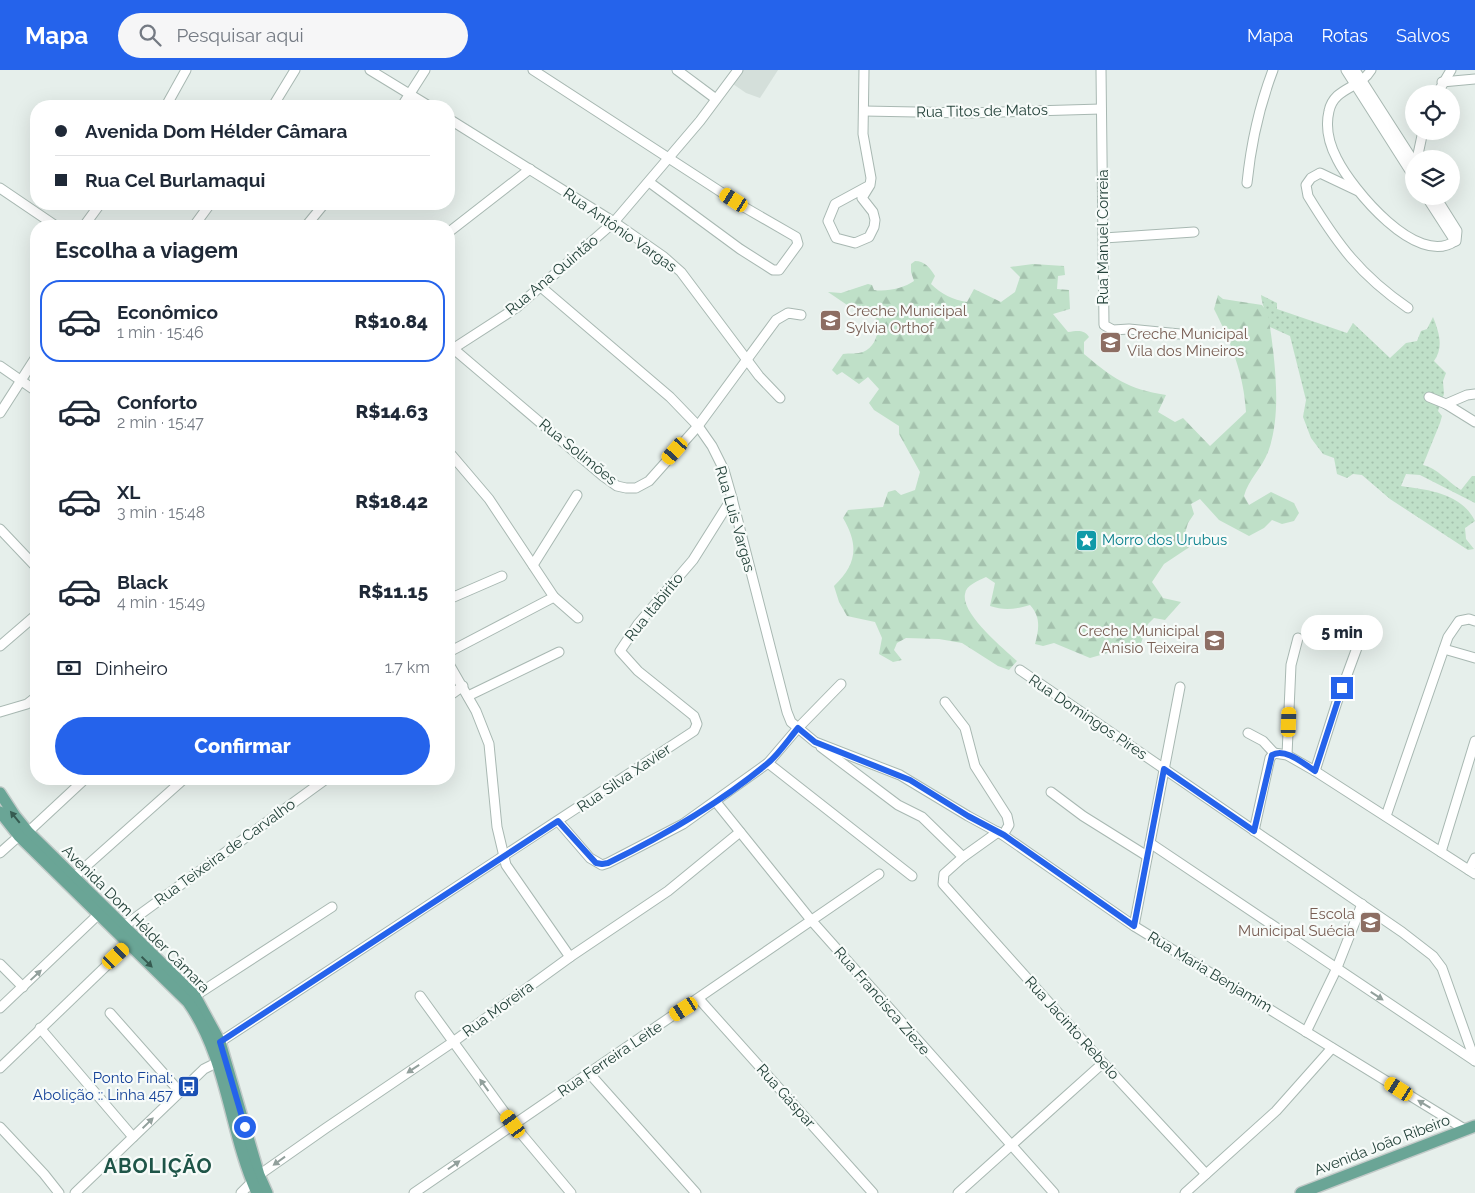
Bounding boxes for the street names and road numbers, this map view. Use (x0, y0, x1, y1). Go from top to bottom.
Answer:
street label: Rua Titos de Matos (916, 101, 1048, 121)
street label: Rua Manuel Correia (1094, 169, 1112, 305)
street label: Rua Antônio Vargas (560, 184, 680, 276)
street label: Rua Ana Quintão (502, 231, 602, 319)
street label: Rua Solimões (536, 415, 620, 489)
street label: Rua Luis Vargas (711, 464, 759, 574)
street label: Rua Itabirito (621, 569, 687, 645)
street label: Rua Domingos Pires (1025, 671, 1151, 763)
street label: Rua Silva Xavier (574, 740, 675, 816)
street label: Rua Teixeira de Carvalho (151, 795, 299, 909)
street label: Avenida Dom Hélder Câmara (58, 841, 214, 997)
street label: Rua Maria Benjamim (1144, 928, 1276, 1016)
street label: Rua Francisca Zieze (830, 943, 934, 1059)
street label: Rua Jacinto Rebelo (1021, 973, 1123, 1083)
street label: Rua Moreira (459, 977, 537, 1041)
street label: Rua Ferreira Leite (555, 1017, 666, 1100)
street label: Rua Gáspar (753, 1060, 820, 1132)
street label: Avenida João Ribeiro (1311, 1111, 1453, 1179)

